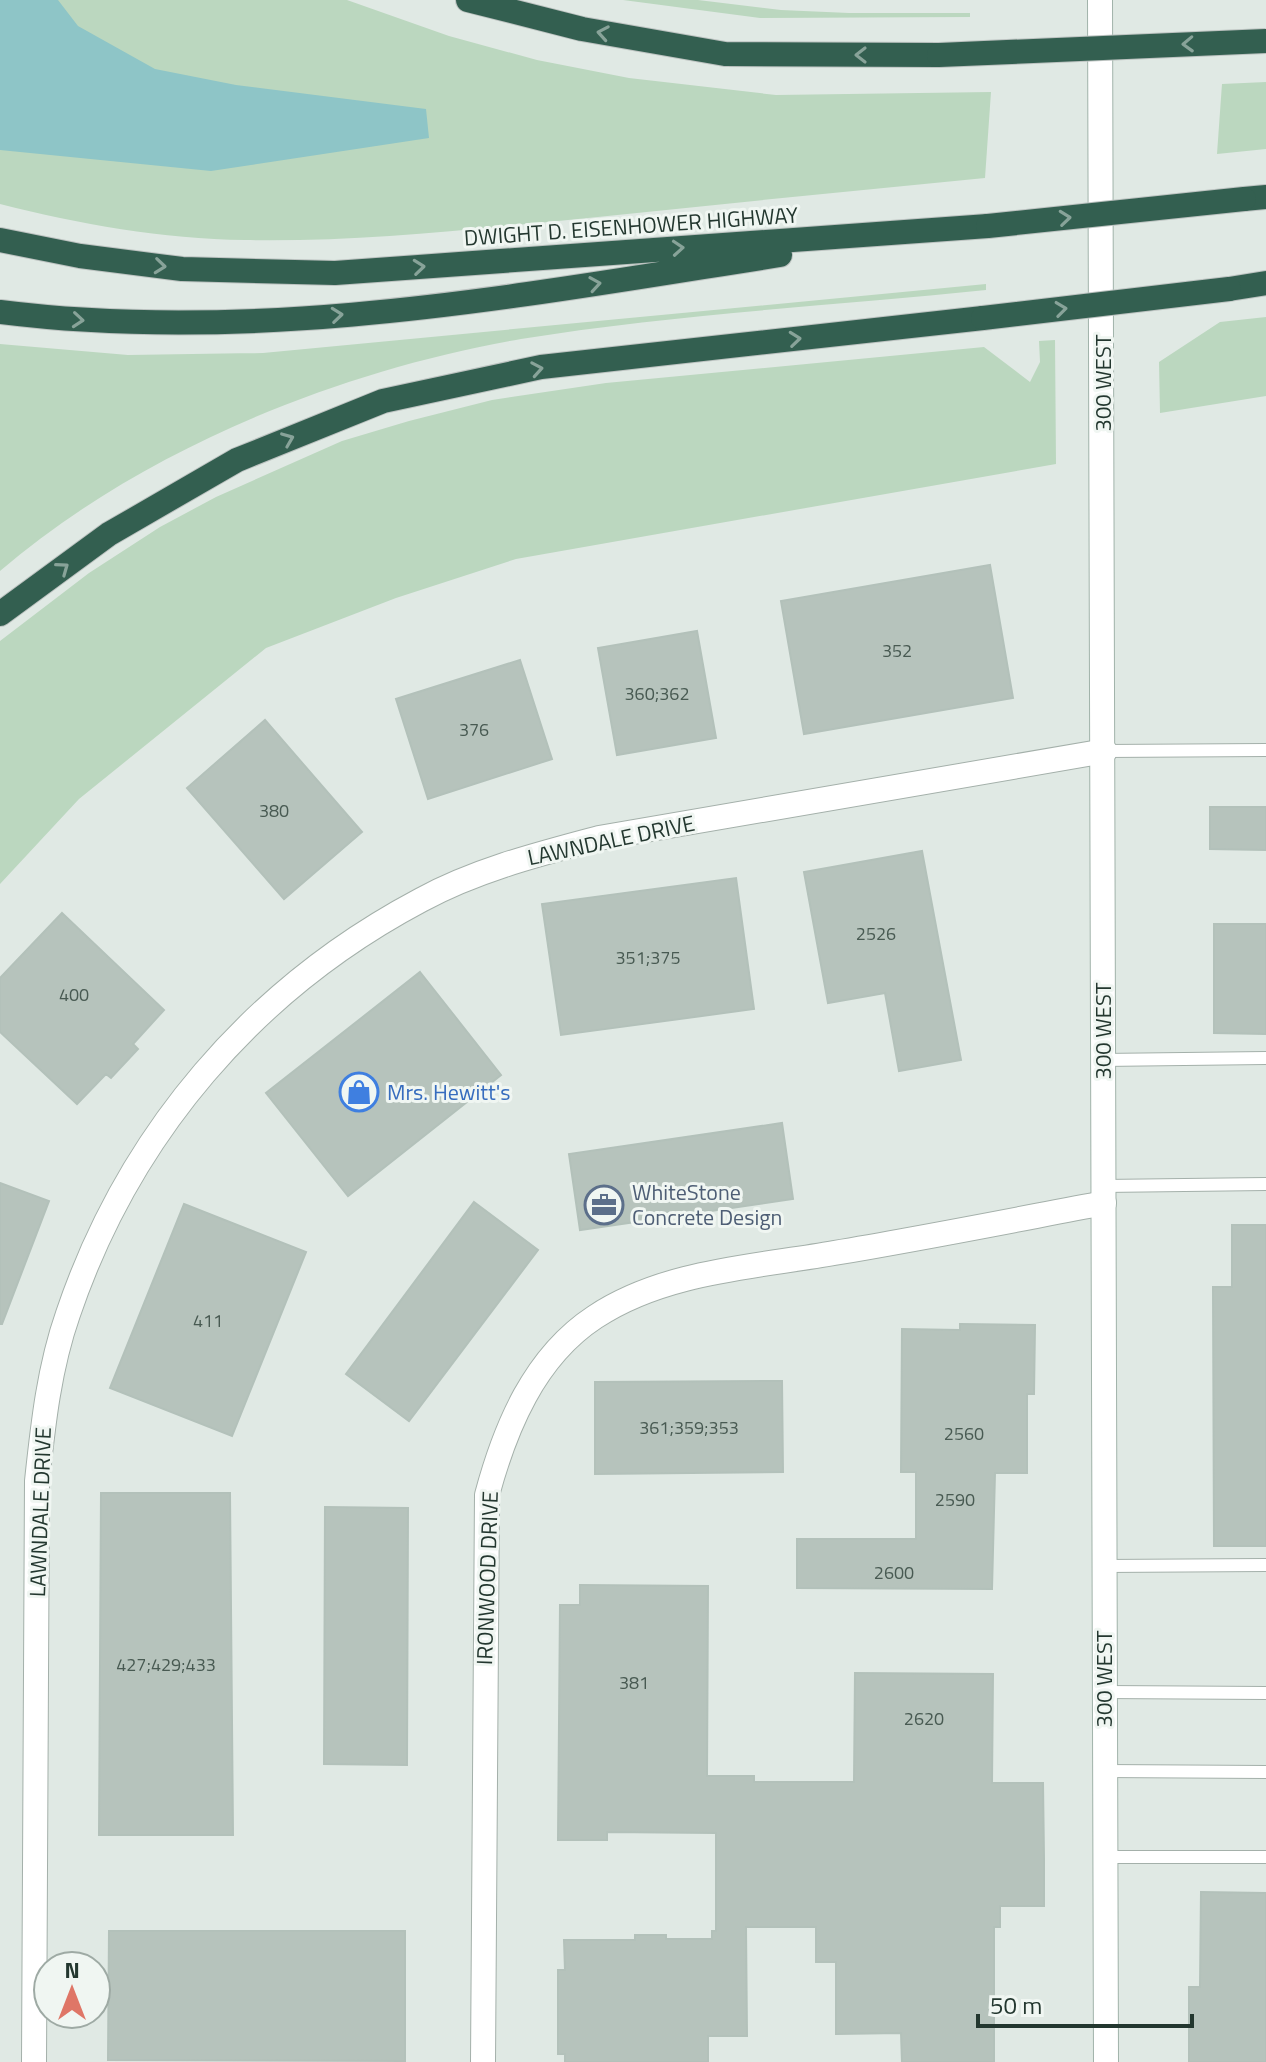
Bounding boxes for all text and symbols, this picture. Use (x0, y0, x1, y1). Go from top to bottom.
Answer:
one-way arrow (596, 26, 610, 43)
one-way arrow (1181, 35, 1194, 52)
one-way arrow (854, 46, 867, 63)
street label: DWIGHT D. EISENHOWER HIGHWAY (463, 197, 799, 255)
one-way arrow (1059, 210, 1072, 227)
one-way arrow (672, 240, 685, 257)
one-way arrow (154, 258, 167, 275)
one-way arrow (413, 259, 426, 276)
one-way arrow (588, 276, 602, 293)
one-way arrow (1055, 300, 1068, 317)
one-way arrow (331, 306, 344, 323)
one-way arrow (71, 312, 84, 329)
one-way arrow (789, 330, 802, 347)
street label: 300 WEST (1086, 334, 1120, 431)
one-way arrow (530, 361, 544, 378)
one-way arrow (280, 432, 294, 449)
one-way arrow (54, 563, 69, 578)
house number: 352 (882, 637, 912, 664)
house number: 360;362 (625, 680, 689, 707)
house number: 376 (459, 716, 489, 743)
house number: 380 (259, 797, 289, 824)
street label: LAWNDALE DRIVE (524, 806, 698, 874)
house number: 2526 (856, 920, 896, 947)
house number: 351;375 (616, 944, 680, 971)
house number: 400 (59, 981, 89, 1008)
street label: 300 WEST (1086, 982, 1120, 1079)
shop icon: Mrs. Hewitt's (338, 1071, 380, 1113)
place label: Mrs. Hewitt's (387, 1075, 510, 1109)
place label: WhiteStone Concrete Design (632, 1175, 782, 1234)
office icon: WhiteStone Concrete Design (583, 1184, 625, 1226)
house number: 411 (193, 1307, 223, 1334)
house number: 361;359;353 (639, 1414, 739, 1441)
house number: 2560 (944, 1420, 984, 1447)
street label: LAWNDALE DRIVE (20, 1426, 60, 1598)
house number: 2590 (935, 1486, 975, 1513)
street label: IRONWOOD DRIVE (467, 1490, 507, 1666)
house number: 2600 (874, 1559, 914, 1586)
street label: 300 WEST (1087, 1630, 1121, 1727)
house number: 427;429;433 (116, 1651, 216, 1678)
house number: 381 (619, 1669, 649, 1696)
house number: 2620 (904, 1705, 944, 1732)
north arrow (32, 1950, 112, 2030)
text: N (64, 1953, 80, 1987)
scale bar (978, 1978, 1192, 2028)
text: 50 m (990, 1987, 1042, 2023)

